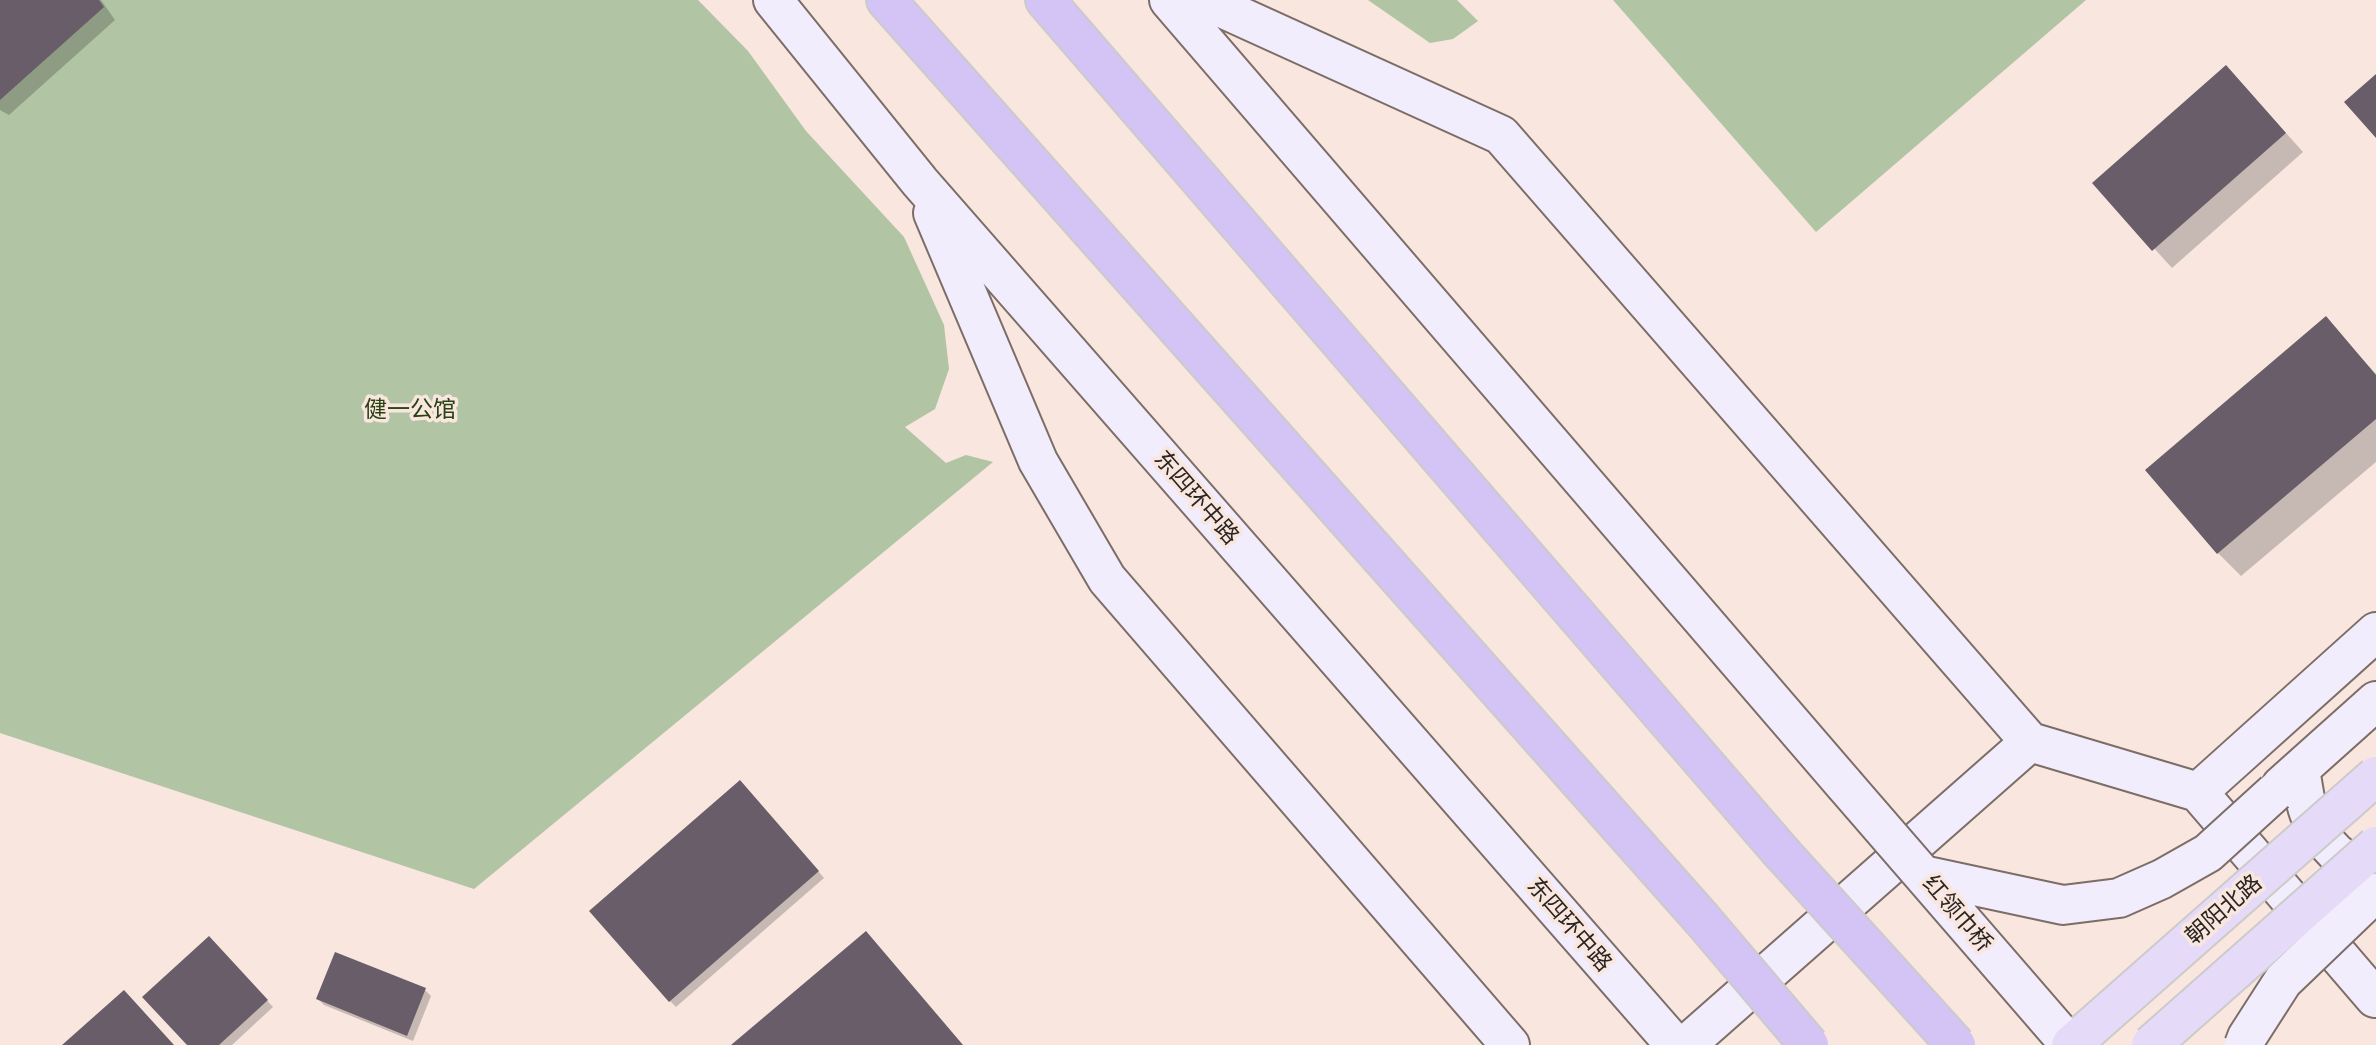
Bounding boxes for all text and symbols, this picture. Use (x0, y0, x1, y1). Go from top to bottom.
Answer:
park label: 健一公馆 (364, 396, 456, 424)
street label: 东四环中路 (1148, 446, 1244, 550)
street label: 朝阳北路 (2180, 869, 2268, 951)
street label: 红领巾桥 (1916, 870, 1998, 958)
street label: 东四环中路 (1521, 873, 1617, 977)

